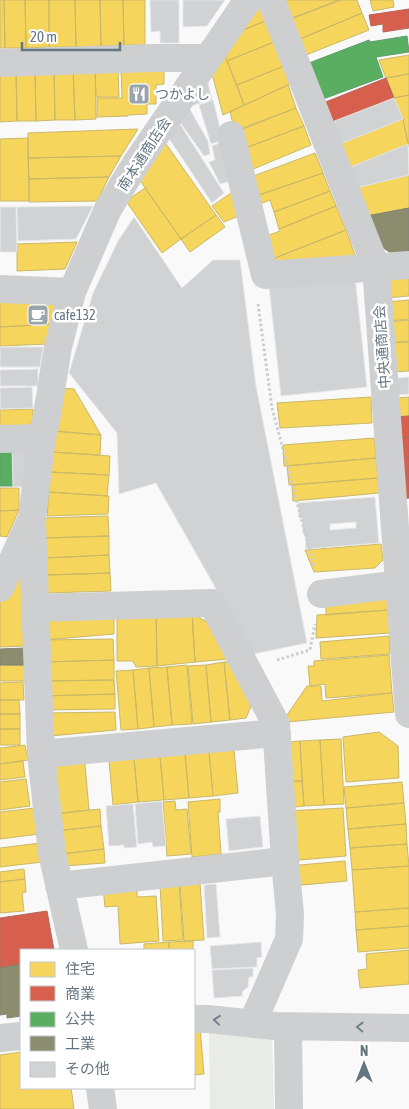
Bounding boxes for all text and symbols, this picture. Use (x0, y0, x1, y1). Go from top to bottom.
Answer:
scale bar (22, 20, 120, 52)
text: 20 m (30, 28, 57, 45)
restaurant icon: つかよし (127, 82, 151, 106)
place label: つかよし (155, 86, 210, 102)
street label: 南本通商店会 (114, 114, 174, 194)
cafe icon: cafe132 (26, 303, 50, 327)
street label: 中央通商店会 (371, 305, 393, 389)
place label: cafe132 (54, 307, 96, 323)
legend (20, 949, 195, 1089)
text: 住宅 (65, 960, 95, 977)
text: 商業 (65, 985, 95, 1002)
text: 公共 (65, 1010, 95, 1027)
one-way arrow (213, 1015, 221, 1026)
one-way arrow (356, 1022, 364, 1032)
text: 工業 (65, 1035, 95, 1052)
north arrow (339, 1039, 389, 1089)
text: N (360, 1043, 368, 1059)
text: その他 (65, 1060, 110, 1077)

